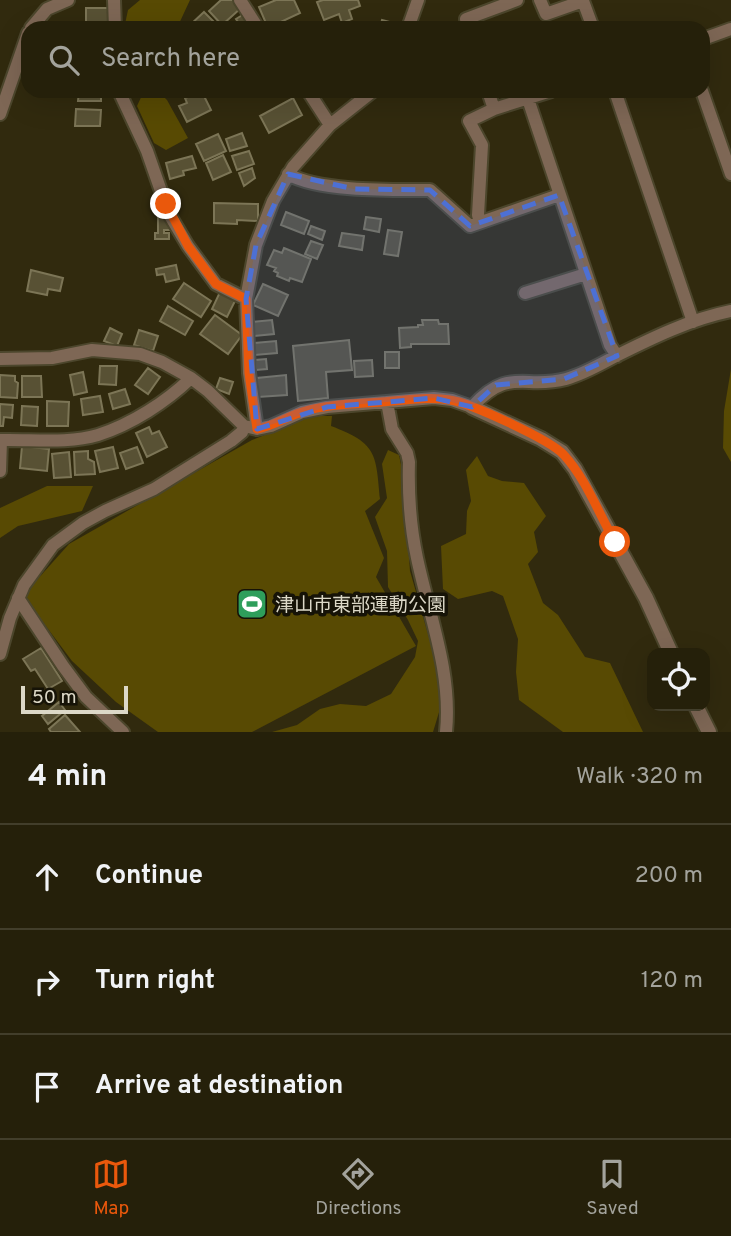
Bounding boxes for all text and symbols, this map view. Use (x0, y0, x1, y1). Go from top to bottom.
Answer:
search box (21, 21, 710, 98)
icon: search (45, 41, 83, 79)
text: Search here (101, 43, 240, 76)
route end (150, 188, 181, 219)
route start (599, 526, 630, 557)
sports icon: 津山市東部運動公園 (235, 587, 269, 621)
place label: 津山市東部運動公園 (275, 594, 446, 618)
map controls (647, 648, 710, 711)
button: locate (647, 648, 710, 711)
scale bar (21, 683, 128, 715)
text: 50 m (32, 686, 77, 710)
text: 4 min (28, 759, 107, 796)
text: Walk · 320 m (576, 763, 703, 792)
icon: ahead (28, 858, 66, 896)
text: Continue (95, 860, 203, 893)
text: 200 m (635, 862, 703, 891)
icon: right (28, 963, 66, 1001)
text: Turn right (95, 965, 215, 998)
text: 120 m (641, 967, 703, 996)
icon: arrive (28, 1068, 66, 1106)
text: Arrive at destination (95, 1070, 343, 1103)
tab: Map (92, 1155, 130, 1221)
tab: Directions (315, 1155, 402, 1221)
tab: Saved (586, 1155, 639, 1221)

